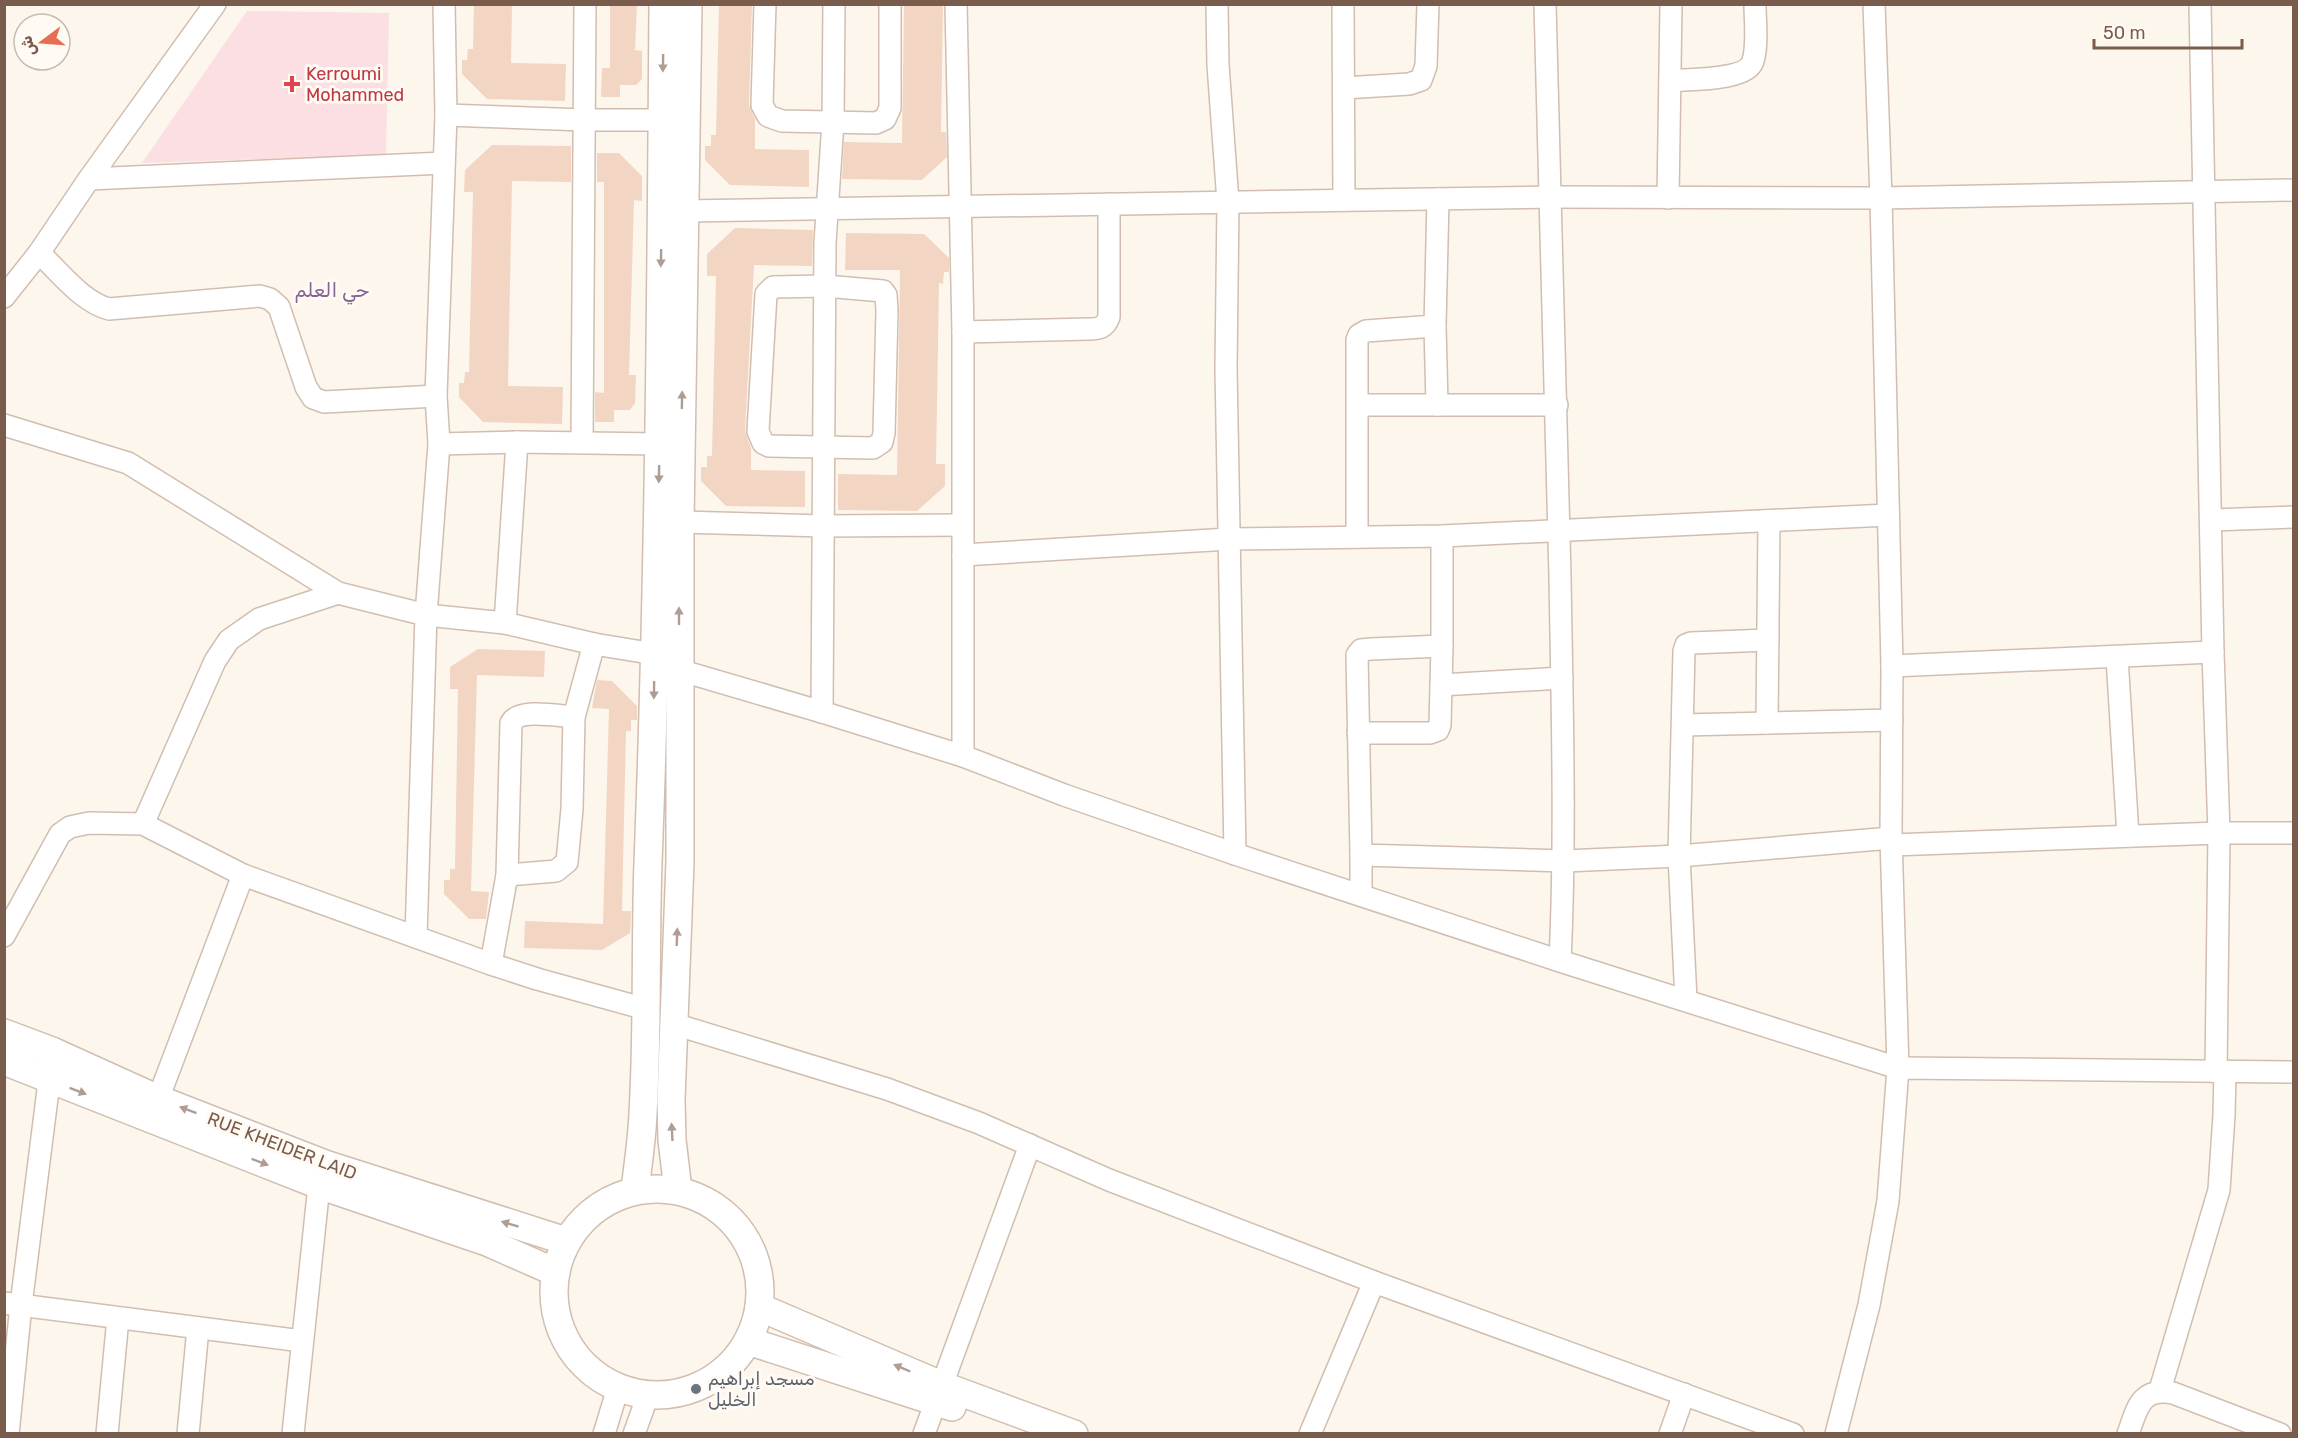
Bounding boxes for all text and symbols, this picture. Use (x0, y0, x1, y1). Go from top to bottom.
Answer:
north arrow (12, 12, 72, 72)
scale bar (2094, 12, 2242, 50)
text: 50 m (2103, 22, 2146, 44)
text: ش (16, 34, 40, 58)
one-way arrow (658, 53, 668, 72)
place label: Kerroumi Mohammed (306, 63, 404, 106)
marker: Kerroumi Mohammed (283, 75, 301, 93)
one-way arrow (656, 248, 666, 267)
district label: حي العلم (294, 278, 370, 305)
one-way arrow (677, 391, 687, 410)
one-way arrow (654, 464, 664, 483)
one-way arrow (674, 607, 684, 626)
one-way arrow (649, 680, 659, 699)
one-way arrow (672, 927, 682, 946)
one-way arrow (69, 1087, 87, 1097)
one-way arrow (178, 1105, 196, 1115)
street label: RUE KHEIDER LAID (204, 1107, 360, 1185)
one-way arrow (668, 1122, 677, 1141)
one-way arrow (251, 1158, 269, 1167)
one-way arrow (501, 1219, 519, 1228)
one-way arrow (892, 1363, 910, 1373)
place label: مسجد إبراهيم الخليل (708, 1368, 814, 1411)
marker: مسجد إبراهيم الخليل (689, 1382, 703, 1396)

